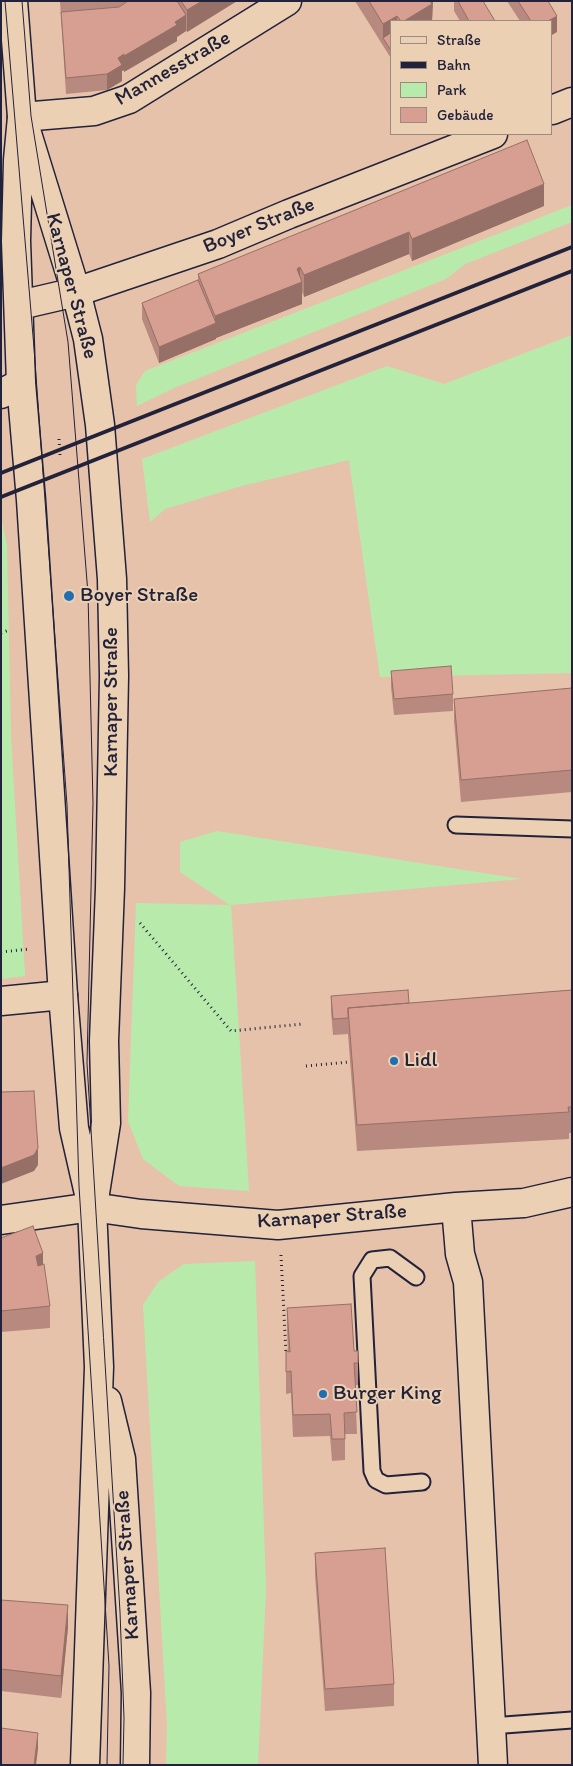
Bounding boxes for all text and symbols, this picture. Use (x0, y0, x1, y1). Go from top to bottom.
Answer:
legend (390, 20, 553, 135)
street label: Mannesstraße (111, 26, 235, 112)
text: Straße (437, 31, 481, 49)
text: Bahn (437, 56, 471, 74)
text: Park (437, 81, 467, 99)
text: Gebäude (437, 106, 494, 124)
street label: Boyer Straße (199, 192, 319, 260)
street label: Karnaper Straße (39, 210, 103, 362)
place label: Boyer Straße (80, 583, 198, 609)
marker: Boyer Straße (62, 589, 76, 603)
street label: Karnaper Straße (99, 627, 125, 777)
place label: Lidl (404, 1048, 438, 1074)
marker: Lidl (388, 1055, 400, 1067)
street label: Karnaper Straße (256, 1199, 408, 1235)
place label: Burger King (333, 1381, 442, 1407)
marker: Burger King (317, 1388, 329, 1400)
street label: Karnaper Straße (110, 1489, 146, 1641)

